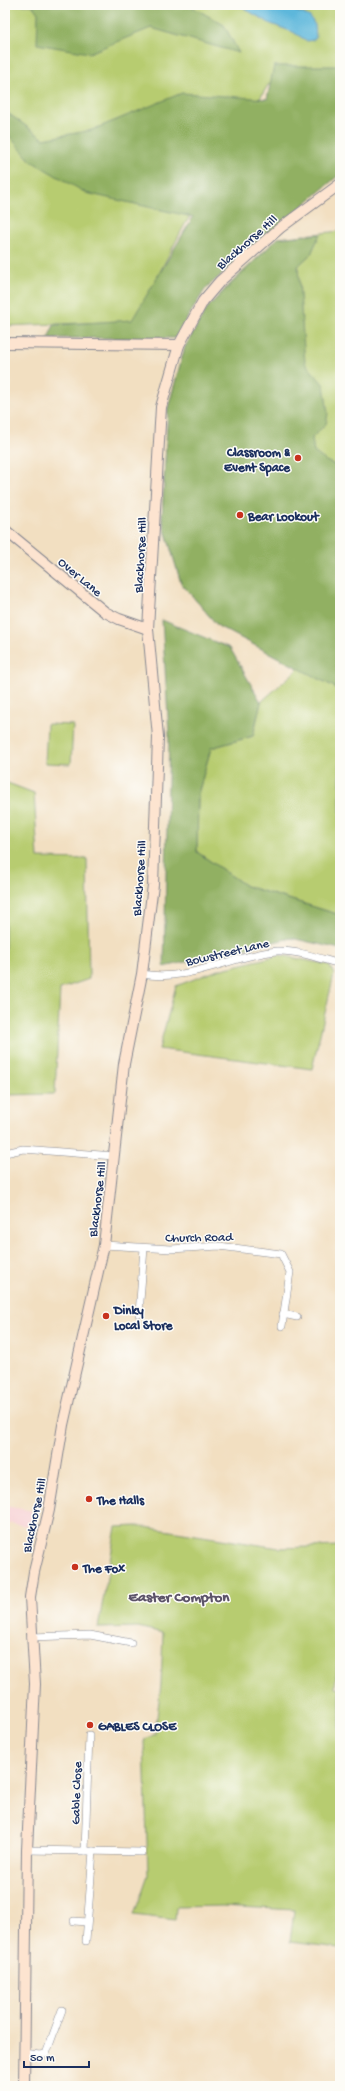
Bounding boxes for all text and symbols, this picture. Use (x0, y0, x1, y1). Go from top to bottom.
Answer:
street label: Blackhorse Hill (213, 212, 281, 274)
place label: Classroom & Event Space (224, 446, 291, 477)
marker: Classroom & Event Space (293, 453, 303, 463)
marker: Bear Lookout (235, 510, 245, 520)
place label: Bear Lookout (247, 510, 320, 525)
street label: Blackhorse Hill (132, 517, 151, 594)
street label: Over Lane (54, 555, 105, 601)
street label: Blackhorse Hill (130, 840, 151, 918)
street label: Bowstreet Lane (184, 937, 271, 971)
street label: Blackhorse Hill (86, 1161, 111, 1239)
street label: Church Road (165, 1230, 234, 1247)
place label: Dinky Local Store (113, 1304, 174, 1334)
marker: Dinky Local Store (101, 1311, 111, 1321)
street label: Blackhorse Hill (20, 1477, 51, 1555)
marker: The Halls (84, 1494, 94, 1504)
place label: The Halls (96, 1494, 145, 1509)
marker: The Fox (70, 1562, 80, 1572)
place label: The Fox (82, 1562, 125, 1577)
district label: Easter Compton (129, 1589, 230, 1607)
marker: GABLES CLOSE (85, 1720, 95, 1730)
place label: GABLES CLOSE (98, 1720, 177, 1735)
street label: Gable Close (69, 1761, 86, 1825)
scale bar (24, 2043, 89, 2069)
text: 50 m (30, 2052, 55, 2066)

